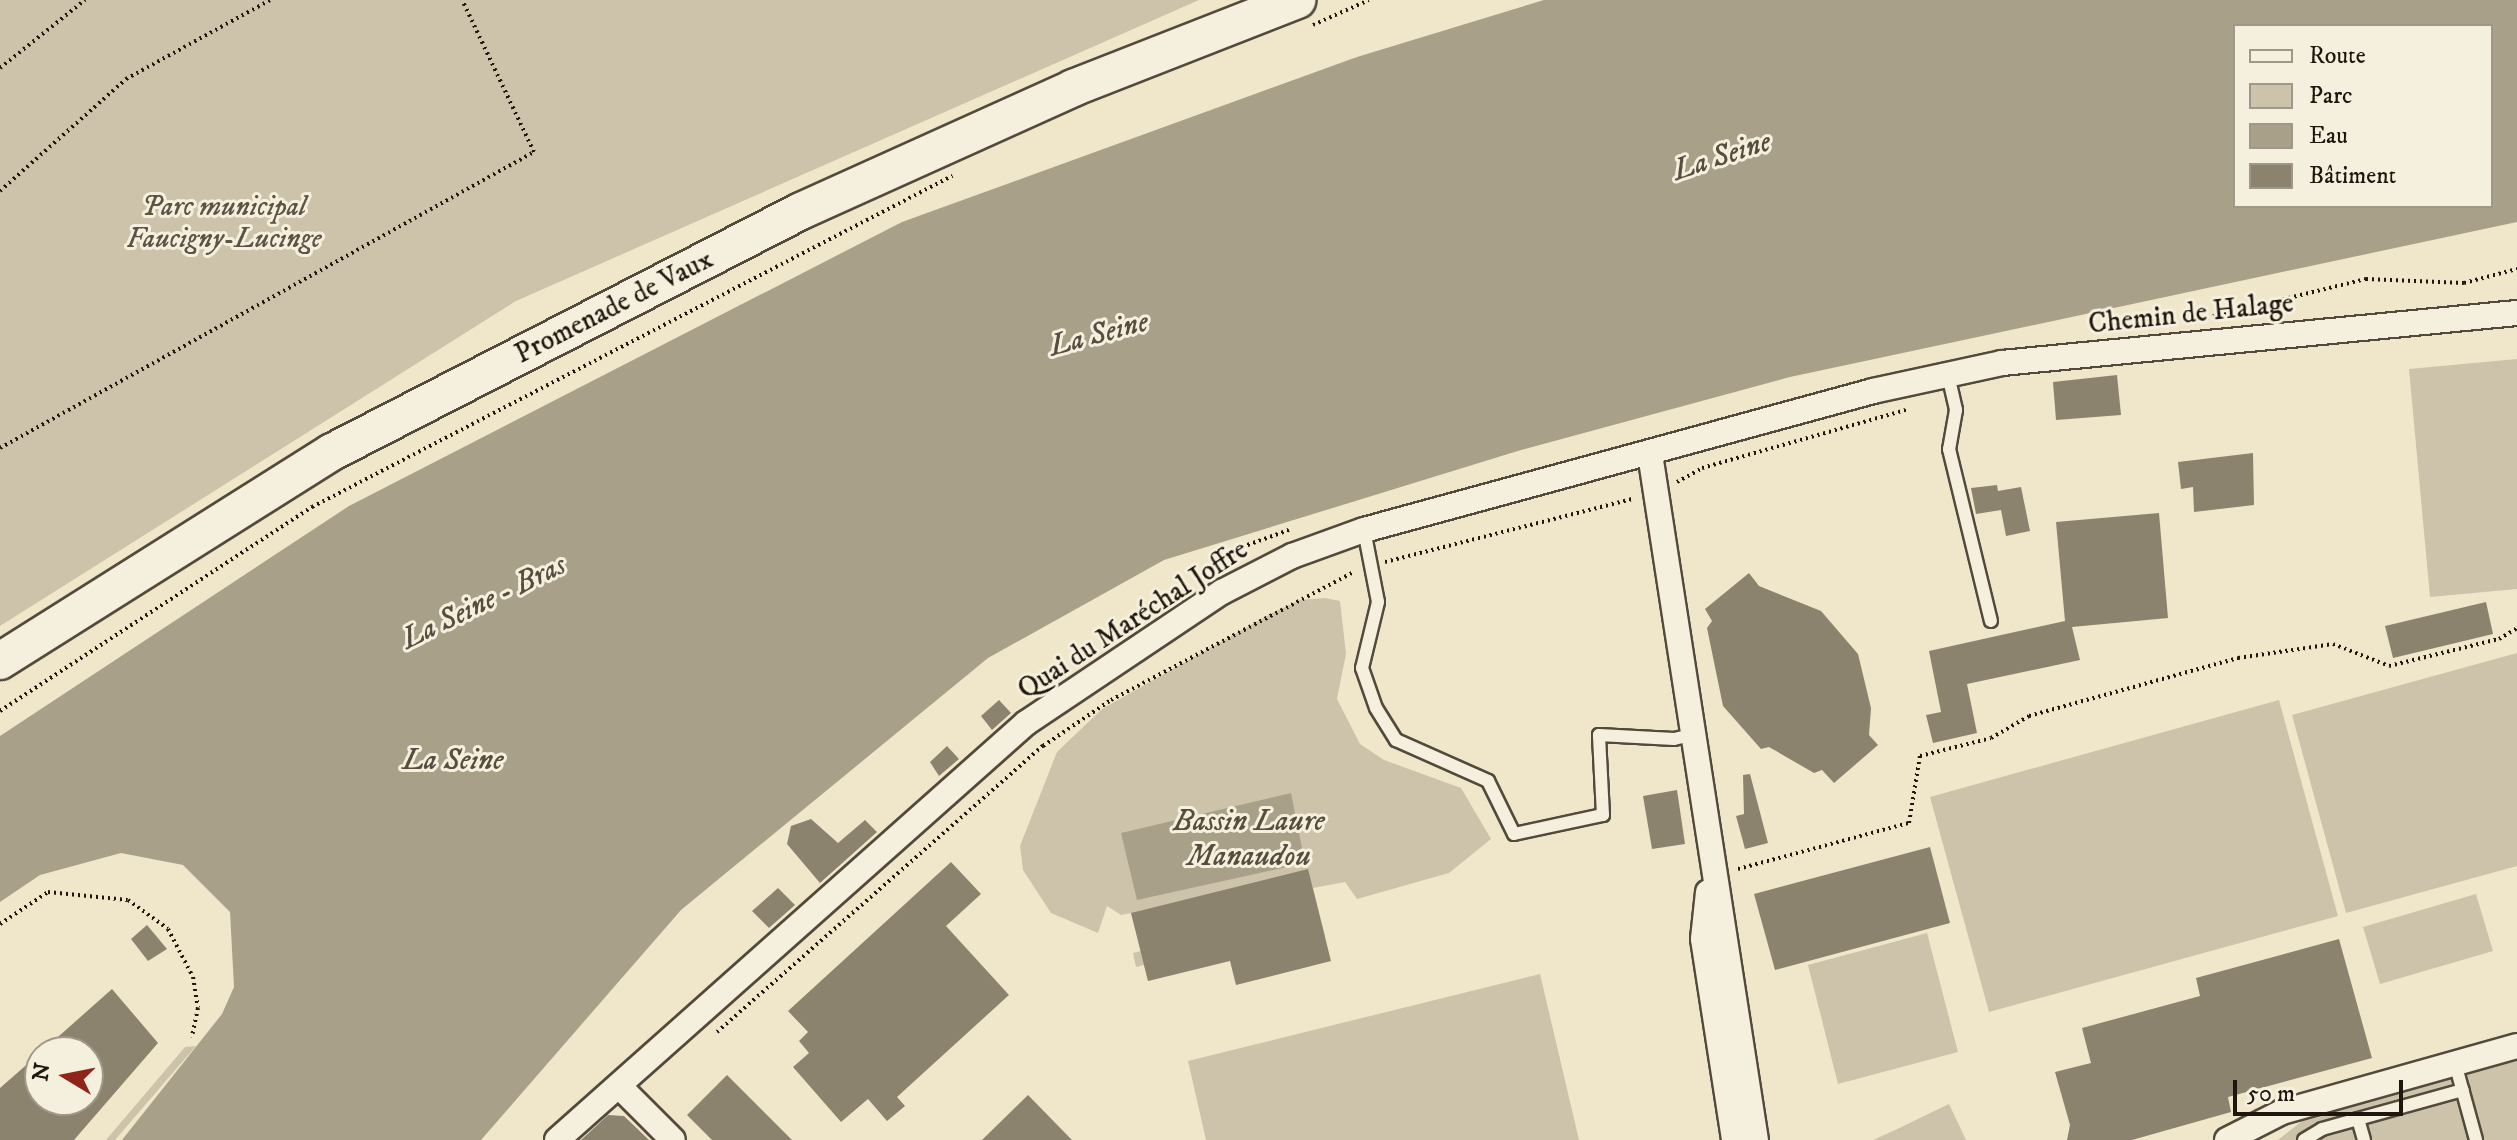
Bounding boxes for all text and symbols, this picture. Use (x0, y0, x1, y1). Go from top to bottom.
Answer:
legend (2233, 24, 2493, 208)
text: Route (2309, 41, 2366, 71)
text: Parc (2309, 81, 2352, 111)
text: Eau (2309, 121, 2348, 151)
water label: La Seine (1668, 124, 1776, 190)
text: Bâtiment (2309, 161, 2396, 191)
park label: Parc municipal Faucigny-Lucinge (127, 190, 321, 256)
street label: Promenade de Vaux (509, 243, 719, 371)
street label: Chemin de Halage (2087, 287, 2295, 341)
water label: La Seine (1046, 305, 1152, 365)
street label: Quai du Maréchal Joffre (1012, 533, 1254, 707)
water label: La Seine - Bras (396, 548, 572, 658)
water label: La Seine (403, 743, 503, 779)
water label: Bassin Laure Manaudou (1173, 804, 1325, 874)
north arrow (24, 1036, 104, 1116)
text: N (27, 1061, 57, 1083)
scale bar (2237, 1064, 2407, 1114)
text: 50 m (2247, 1079, 2295, 1109)

